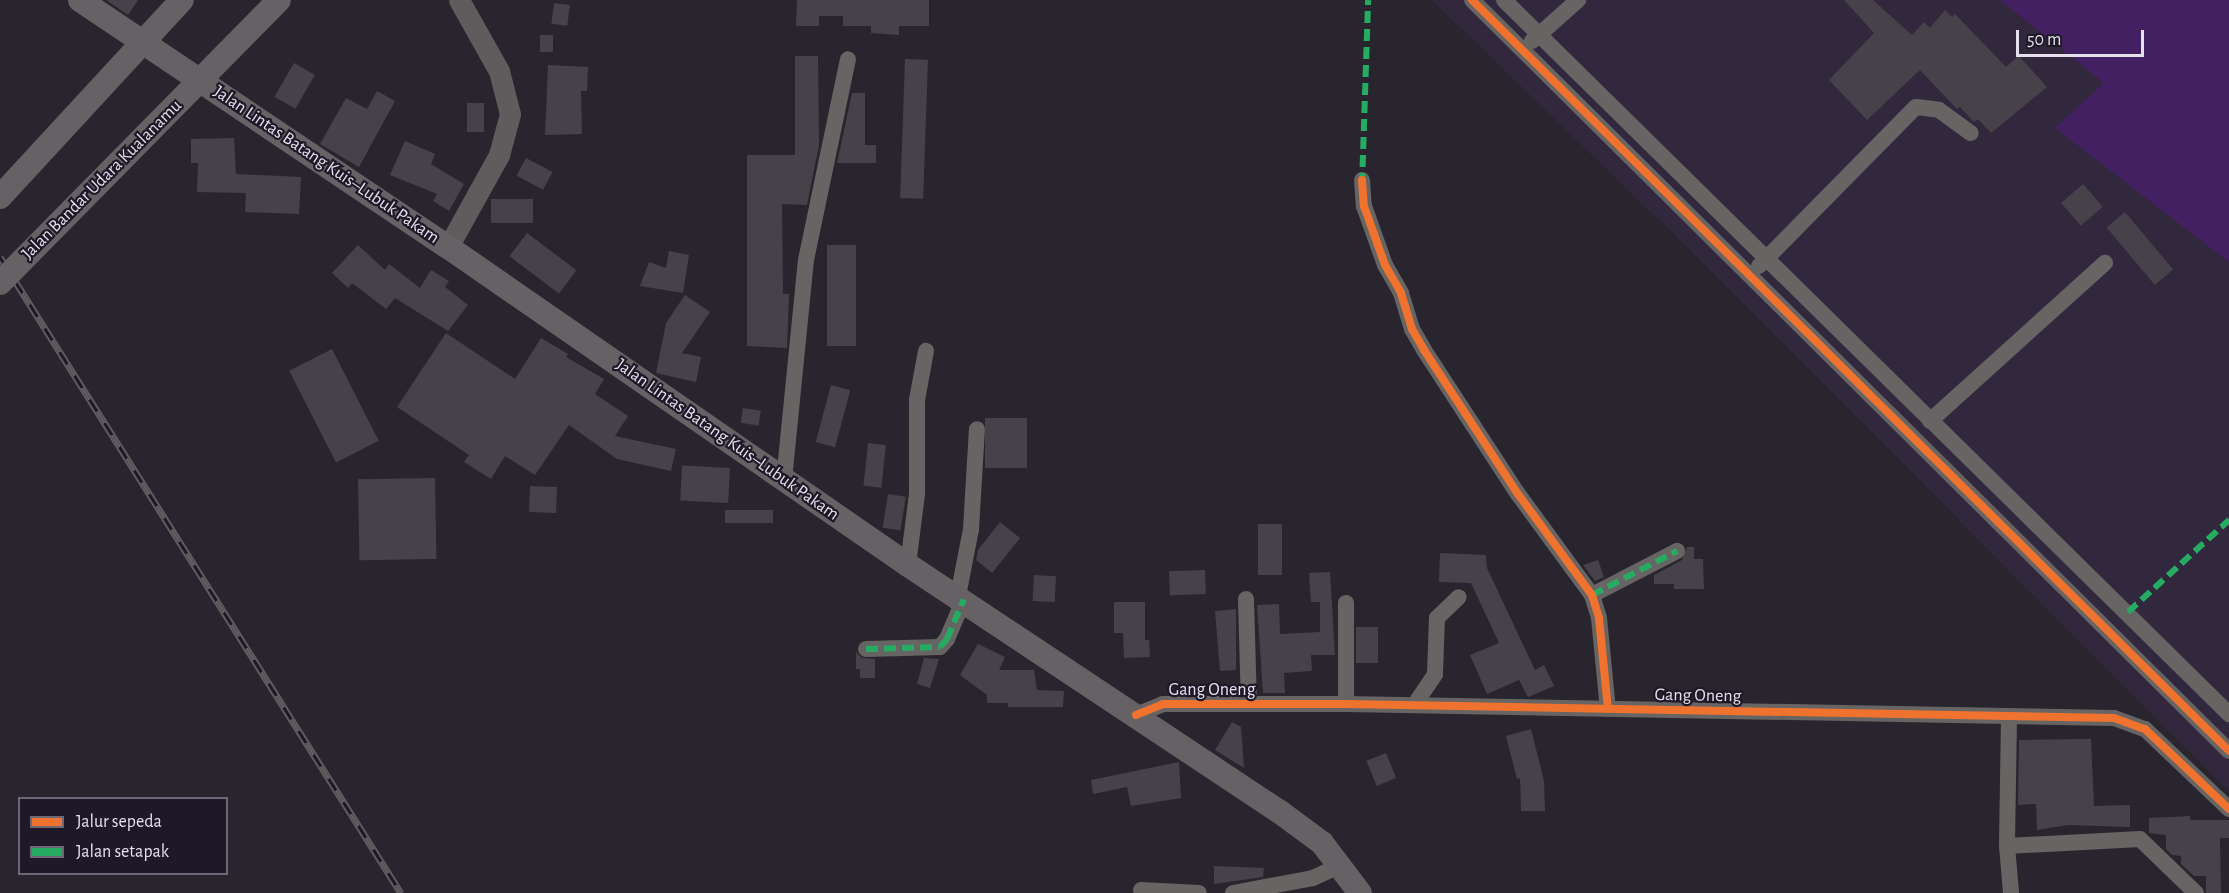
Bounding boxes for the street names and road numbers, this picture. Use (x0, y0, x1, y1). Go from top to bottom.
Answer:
street label: Jalan Lintas Batang Kuis–Lubuk Pakam (209, 81, 443, 249)
street label: Jalan Bandar Udara Kualanamu (17, 95, 187, 265)
street label: Jalan Lintas Batang Kuis–Lubuk Pakam (611, 354, 843, 526)
street label: Gang Oneng (1169, 679, 1255, 701)
street label: Gang Oneng (1654, 684, 1742, 708)

